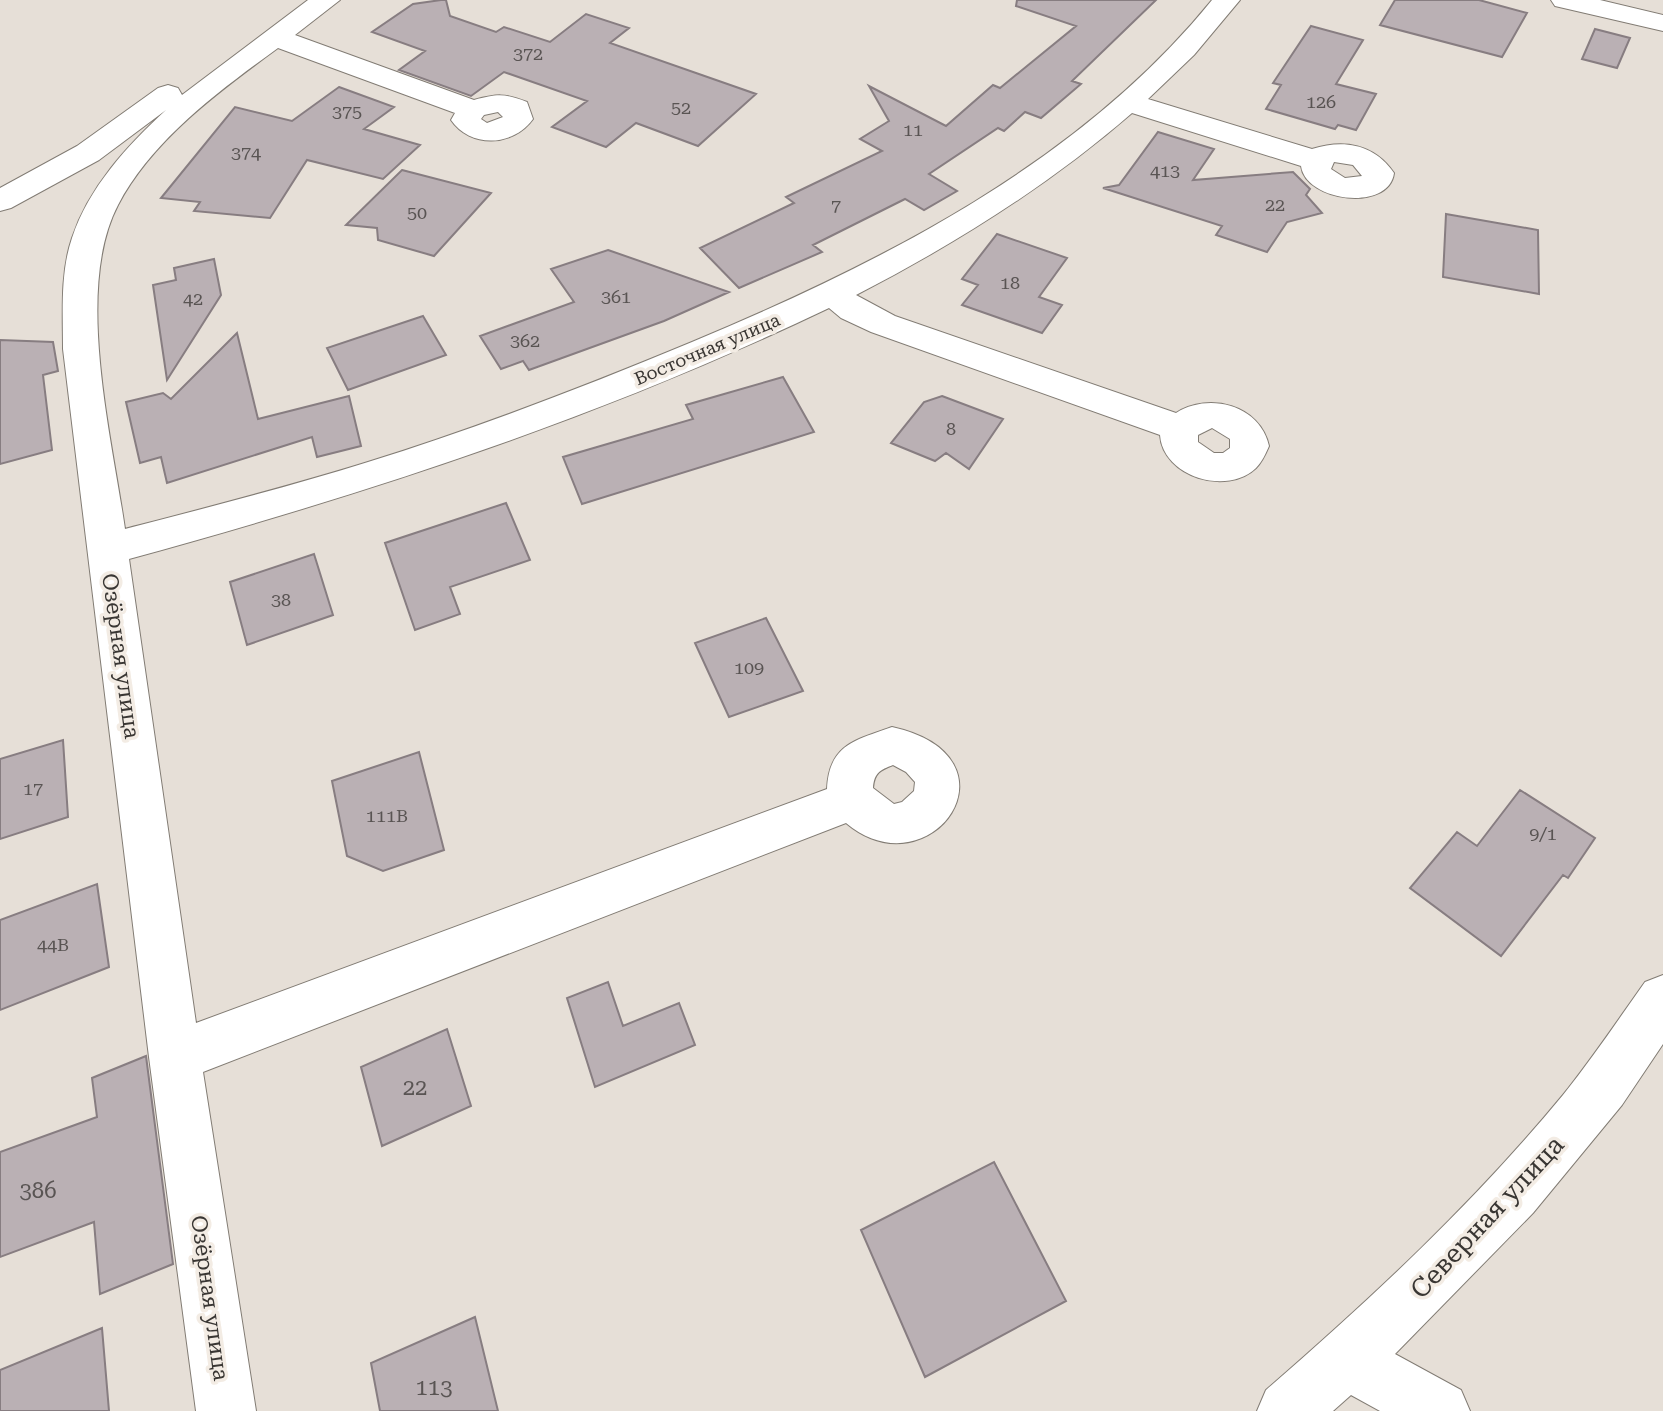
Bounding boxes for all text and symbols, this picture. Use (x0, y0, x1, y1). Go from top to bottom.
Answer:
house number: 372 (513, 43, 543, 64)
house number: 126 (1306, 91, 1336, 112)
house number: 52 (671, 97, 691, 118)
house number: 375 (332, 101, 362, 122)
house number: 11 (903, 119, 923, 140)
house number: 374 (231, 142, 261, 163)
house number: 413 (1150, 160, 1180, 181)
house number: 22 (1265, 194, 1285, 215)
house number: 7 (831, 195, 841, 216)
house number: 50 (407, 202, 427, 223)
house number: 18 (1000, 272, 1020, 293)
house number: 361 (601, 286, 631, 307)
house number: 42 (183, 288, 203, 309)
street label: Восточная улица (631, 309, 783, 389)
house number: 362 (510, 330, 540, 351)
house number: 8 (946, 418, 956, 439)
street label: Озёрная улица (97, 572, 145, 740)
house number: 38 (271, 589, 291, 610)
house number: 109 (734, 657, 764, 678)
house number: 17 (23, 778, 43, 799)
house number: 111В (366, 805, 408, 826)
house number: 9/1 (1529, 823, 1557, 844)
house number: 44В (37, 934, 69, 955)
house number: 22 (403, 1075, 427, 1100)
street label: Северная улица (1404, 1130, 1570, 1304)
house number: 386 (20, 1178, 56, 1203)
street label: Озёрная улица (186, 1214, 234, 1382)
house number: 113 (416, 1375, 452, 1400)

